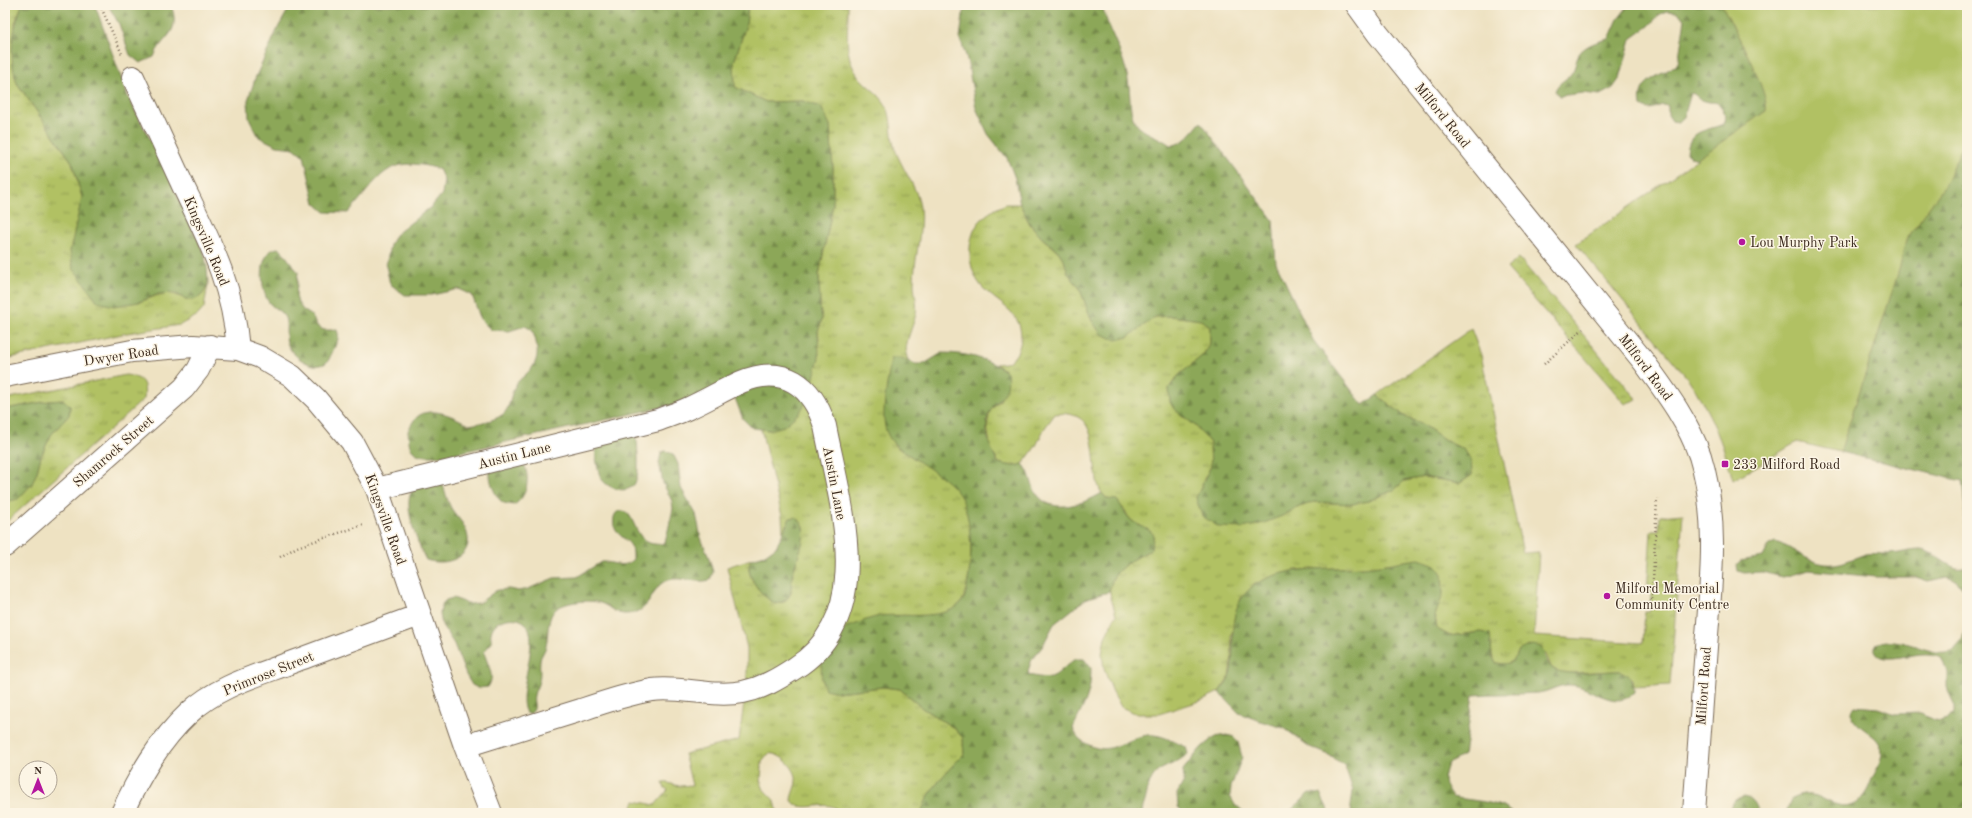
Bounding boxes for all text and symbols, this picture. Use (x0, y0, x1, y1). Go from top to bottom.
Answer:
street label: Milford Road (1412, 81, 1473, 151)
street label: Kingsville Road (181, 195, 231, 288)
place label: Lou Murphy Park (1750, 236, 1858, 250)
marker: Lou Murphy Park (1737, 237, 1747, 247)
street label: Milford Road (1616, 332, 1675, 403)
street label: Dwyer Road (83, 343, 160, 369)
street label: Shamrock Street (71, 413, 157, 490)
street label: Austin Lane (476, 440, 552, 472)
street label: Austin Lane (820, 445, 848, 521)
place label: 233 Milford Road (1733, 458, 1840, 472)
marker: 233 Milford Road (1720, 459, 1730, 469)
street label: Kingsville Road (362, 472, 408, 567)
place label: Milford Memorial Community Centre (1615, 582, 1729, 612)
marker: Milford Memorial Community Centre (1602, 591, 1612, 601)
street label: Milford Road (1694, 646, 1714, 726)
street label: Primrose Street (221, 649, 316, 698)
north arrow (18, 760, 58, 800)
text: N (34, 766, 43, 777)

